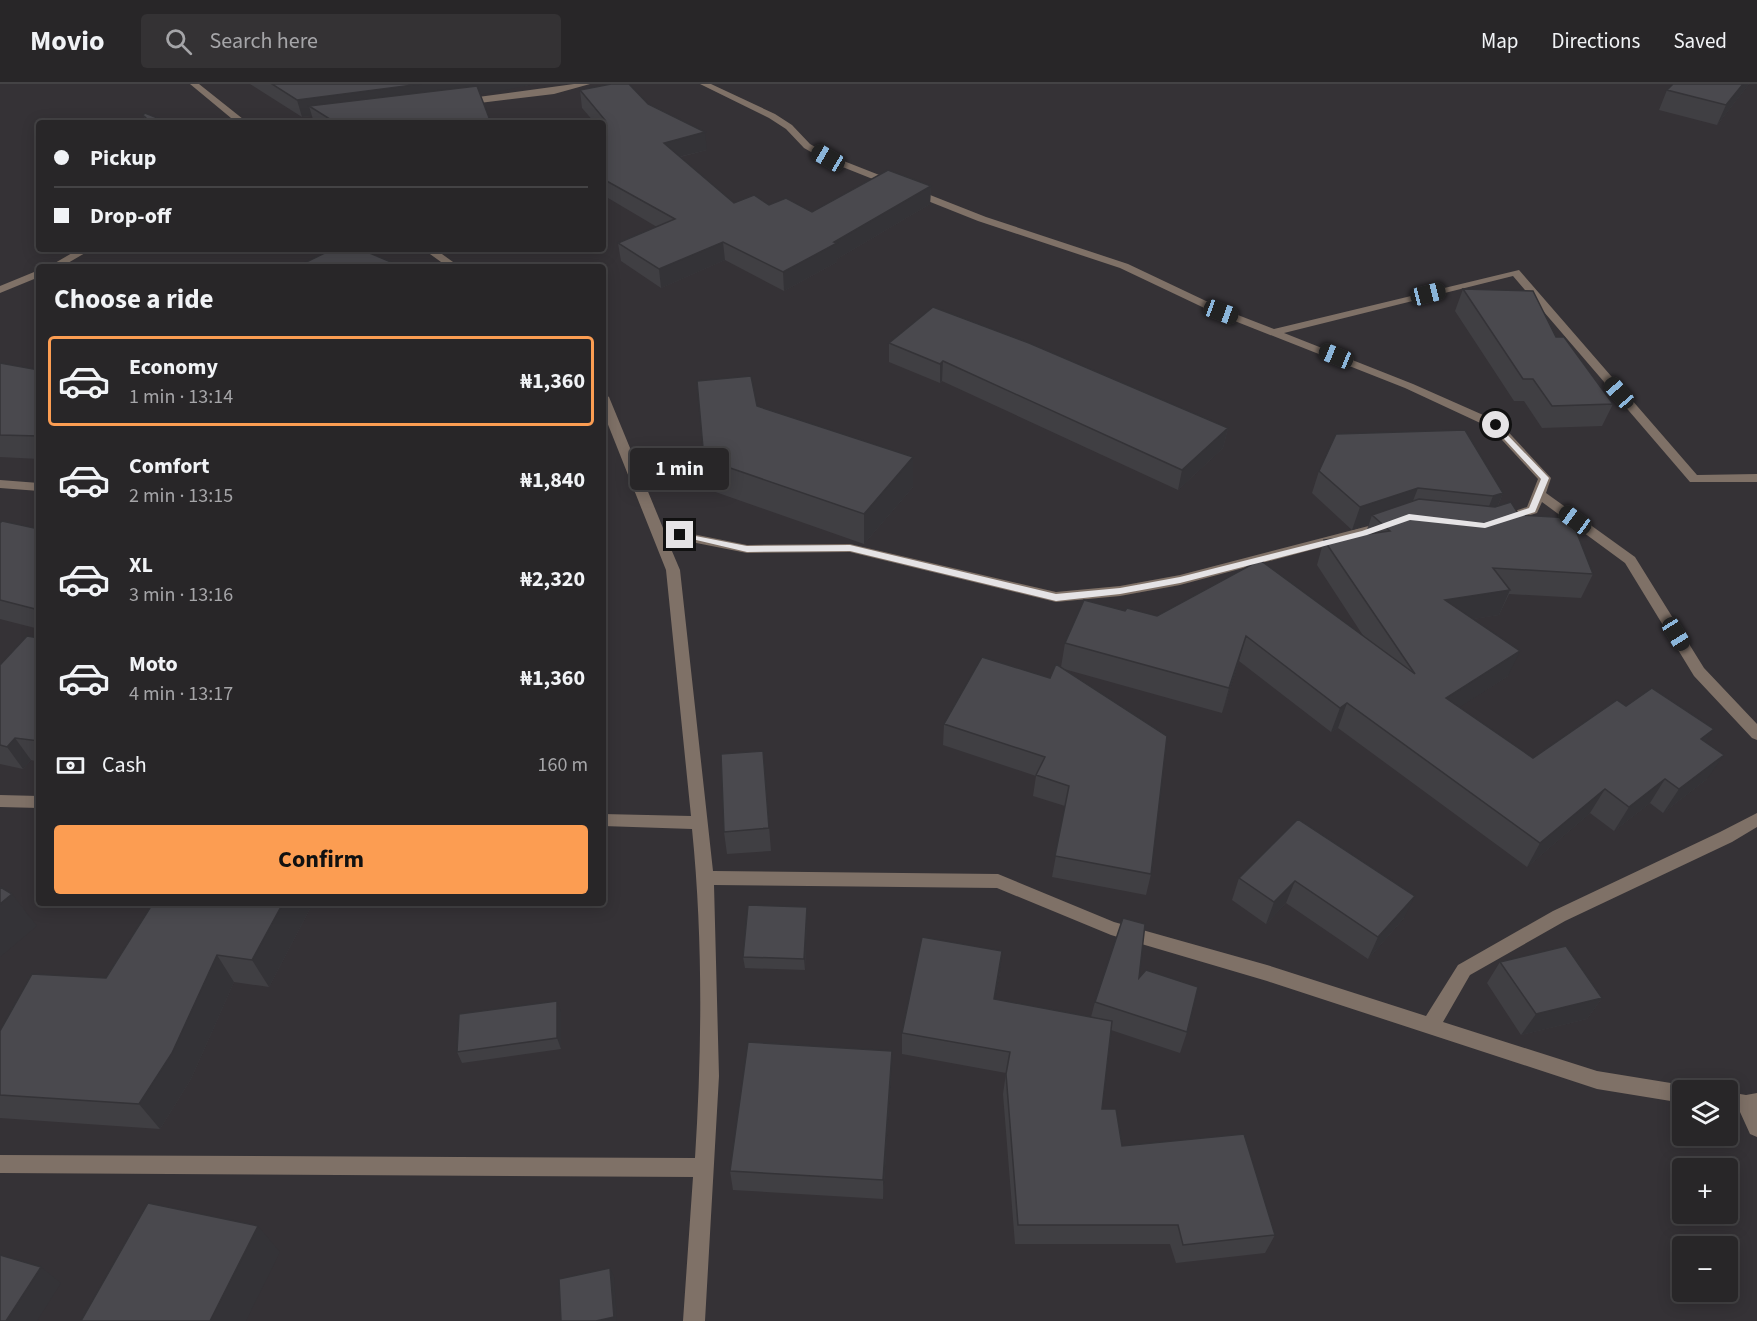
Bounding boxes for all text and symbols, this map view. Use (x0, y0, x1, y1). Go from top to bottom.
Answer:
search box (141, 14, 561, 68)
text: Movio (30, 21, 105, 61)
icon: search (162, 25, 195, 58)
text: Search here (210, 25, 318, 57)
text: Map (1481, 26, 1519, 56)
text: Directions (1552, 26, 1640, 56)
text: Saved (1673, 26, 1727, 56)
car (808, 141, 848, 175)
text: Pickup (90, 142, 156, 174)
text: Drop-off (90, 200, 171, 232)
text: Choose a ride (54, 280, 214, 319)
car (1408, 281, 1448, 307)
car (1201, 297, 1241, 327)
car (1316, 341, 1356, 371)
text: Economy (129, 351, 218, 383)
icon: car (57, 354, 111, 408)
text: ₦1,360 (520, 365, 585, 397)
car (1600, 374, 1638, 412)
text: 1 min · 13:14 (129, 383, 233, 411)
route start (1482, 411, 1509, 438)
callout: 1 min (630, 448, 730, 490)
text: Comfort (129, 450, 210, 482)
icon: car (57, 453, 111, 507)
text: 1 min (655, 455, 704, 483)
text: ₦1,840 (520, 464, 585, 496)
text: 2 min · 13:15 (129, 482, 233, 510)
car (1555, 502, 1595, 538)
route end (666, 521, 693, 548)
text: XL (129, 549, 153, 581)
icon: car (57, 552, 111, 606)
text: ₦2,320 (520, 563, 585, 595)
text: 3 min · 13:16 (129, 581, 233, 609)
car (1659, 614, 1693, 654)
text: Moto (129, 648, 178, 680)
icon: car (57, 651, 111, 705)
text: ₦1,360 (520, 662, 585, 694)
text: 4 min · 13:17 (129, 680, 233, 708)
icon: cash (54, 749, 87, 782)
text: Cash (102, 749, 147, 781)
text: 160 m (538, 751, 588, 779)
button: Confirm (54, 825, 588, 894)
map controls (1672, 1080, 1738, 1302)
button: layers (1672, 1080, 1738, 1146)
button: + (1672, 1158, 1738, 1224)
button: − (1672, 1236, 1738, 1302)

